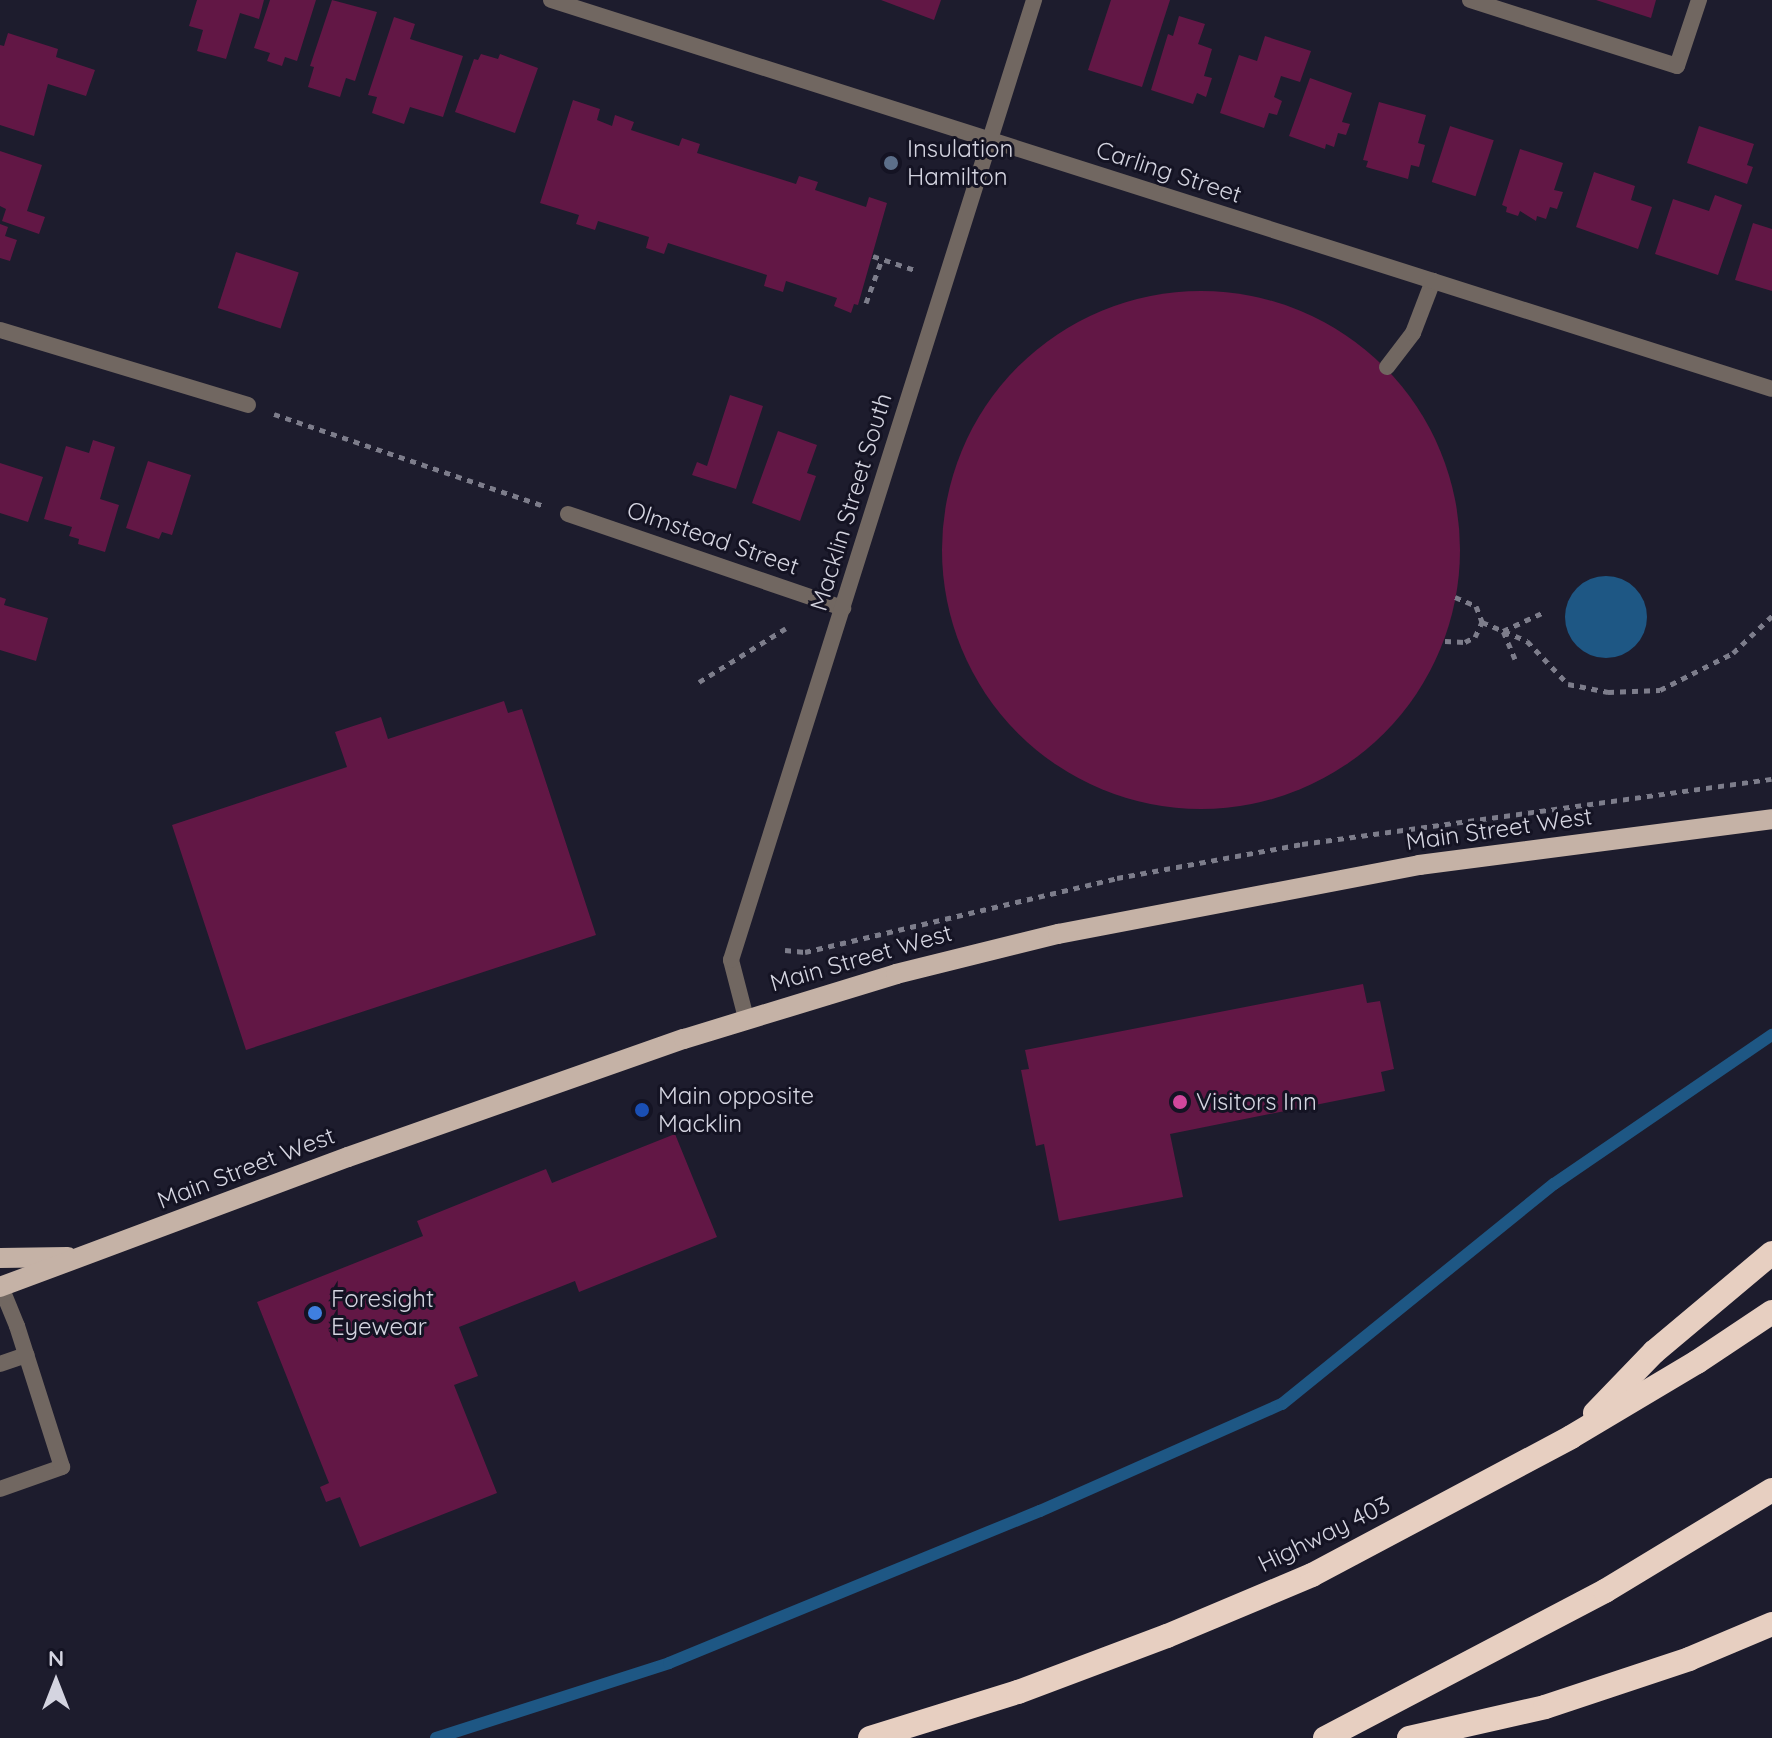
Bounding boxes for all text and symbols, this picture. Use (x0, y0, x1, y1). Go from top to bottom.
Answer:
place label: Insulation Hamilton (907, 135, 1013, 191)
street label: Carling Street (1093, 135, 1245, 209)
marker: Insulation Hamilton (882, 154, 900, 172)
street label: Macklin Street South (804, 390, 898, 614)
street label: Olmstead Street (623, 495, 803, 581)
street label: Main Street West (1404, 802, 1594, 856)
street label: Main Street West (767, 918, 955, 998)
place label: Main opposite Macklin (658, 1082, 814, 1138)
place label: Visitors Inn (1196, 1088, 1317, 1116)
marker: Visitors Inn (1171, 1093, 1189, 1111)
marker: Main opposite Macklin (633, 1101, 651, 1119)
street label: Main Street West (153, 1121, 339, 1215)
place label: Foresight Eyewear (331, 1285, 434, 1341)
marker: Foresight Eyewear (306, 1304, 324, 1322)
street label: Highway 403 (1253, 1490, 1395, 1578)
north arrow (16, 1642, 96, 1722)
text: N (48, 1644, 64, 1672)

